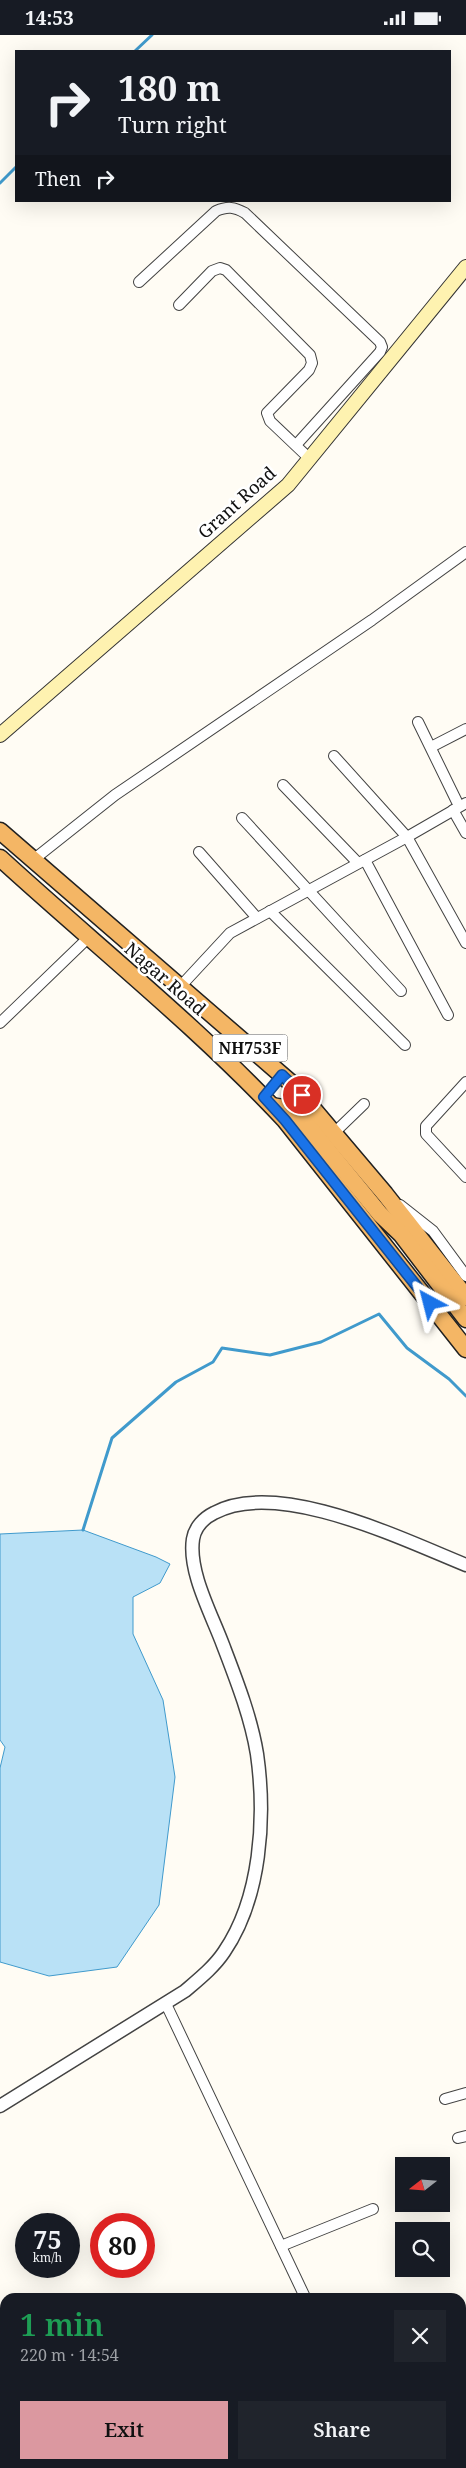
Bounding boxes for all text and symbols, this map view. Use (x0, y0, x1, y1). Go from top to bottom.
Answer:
text: 14:53 (25, 5, 74, 31)
text: 180 m (118, 64, 221, 111)
icon: right (35, 70, 100, 135)
text: Turn right (118, 109, 227, 139)
icon: right (91, 165, 119, 193)
text: Then (35, 166, 81, 192)
street label: Grant Road (192, 461, 280, 544)
street label: Nagar Road (120, 936, 211, 1020)
road number: NH753F (212, 1035, 288, 1061)
pin (281, 1074, 323, 1116)
icon: arrive (288, 1081, 316, 1109)
position arrow (403, 1276, 455, 1328)
north arrow (395, 2157, 450, 2213)
map controls (395, 2157, 450, 2277)
speed limit sign: 80 (90, 2213, 155, 2278)
text: 75 (33, 2222, 62, 2256)
button: search (395, 2222, 450, 2277)
text: km/h (33, 2249, 62, 2266)
text: 1 min (20, 2304, 104, 2345)
button: close (394, 2310, 446, 2362)
text: 220 m · 14:54 (20, 2344, 119, 2366)
button: Exit (20, 2401, 228, 2459)
button: Share (238, 2401, 446, 2459)

